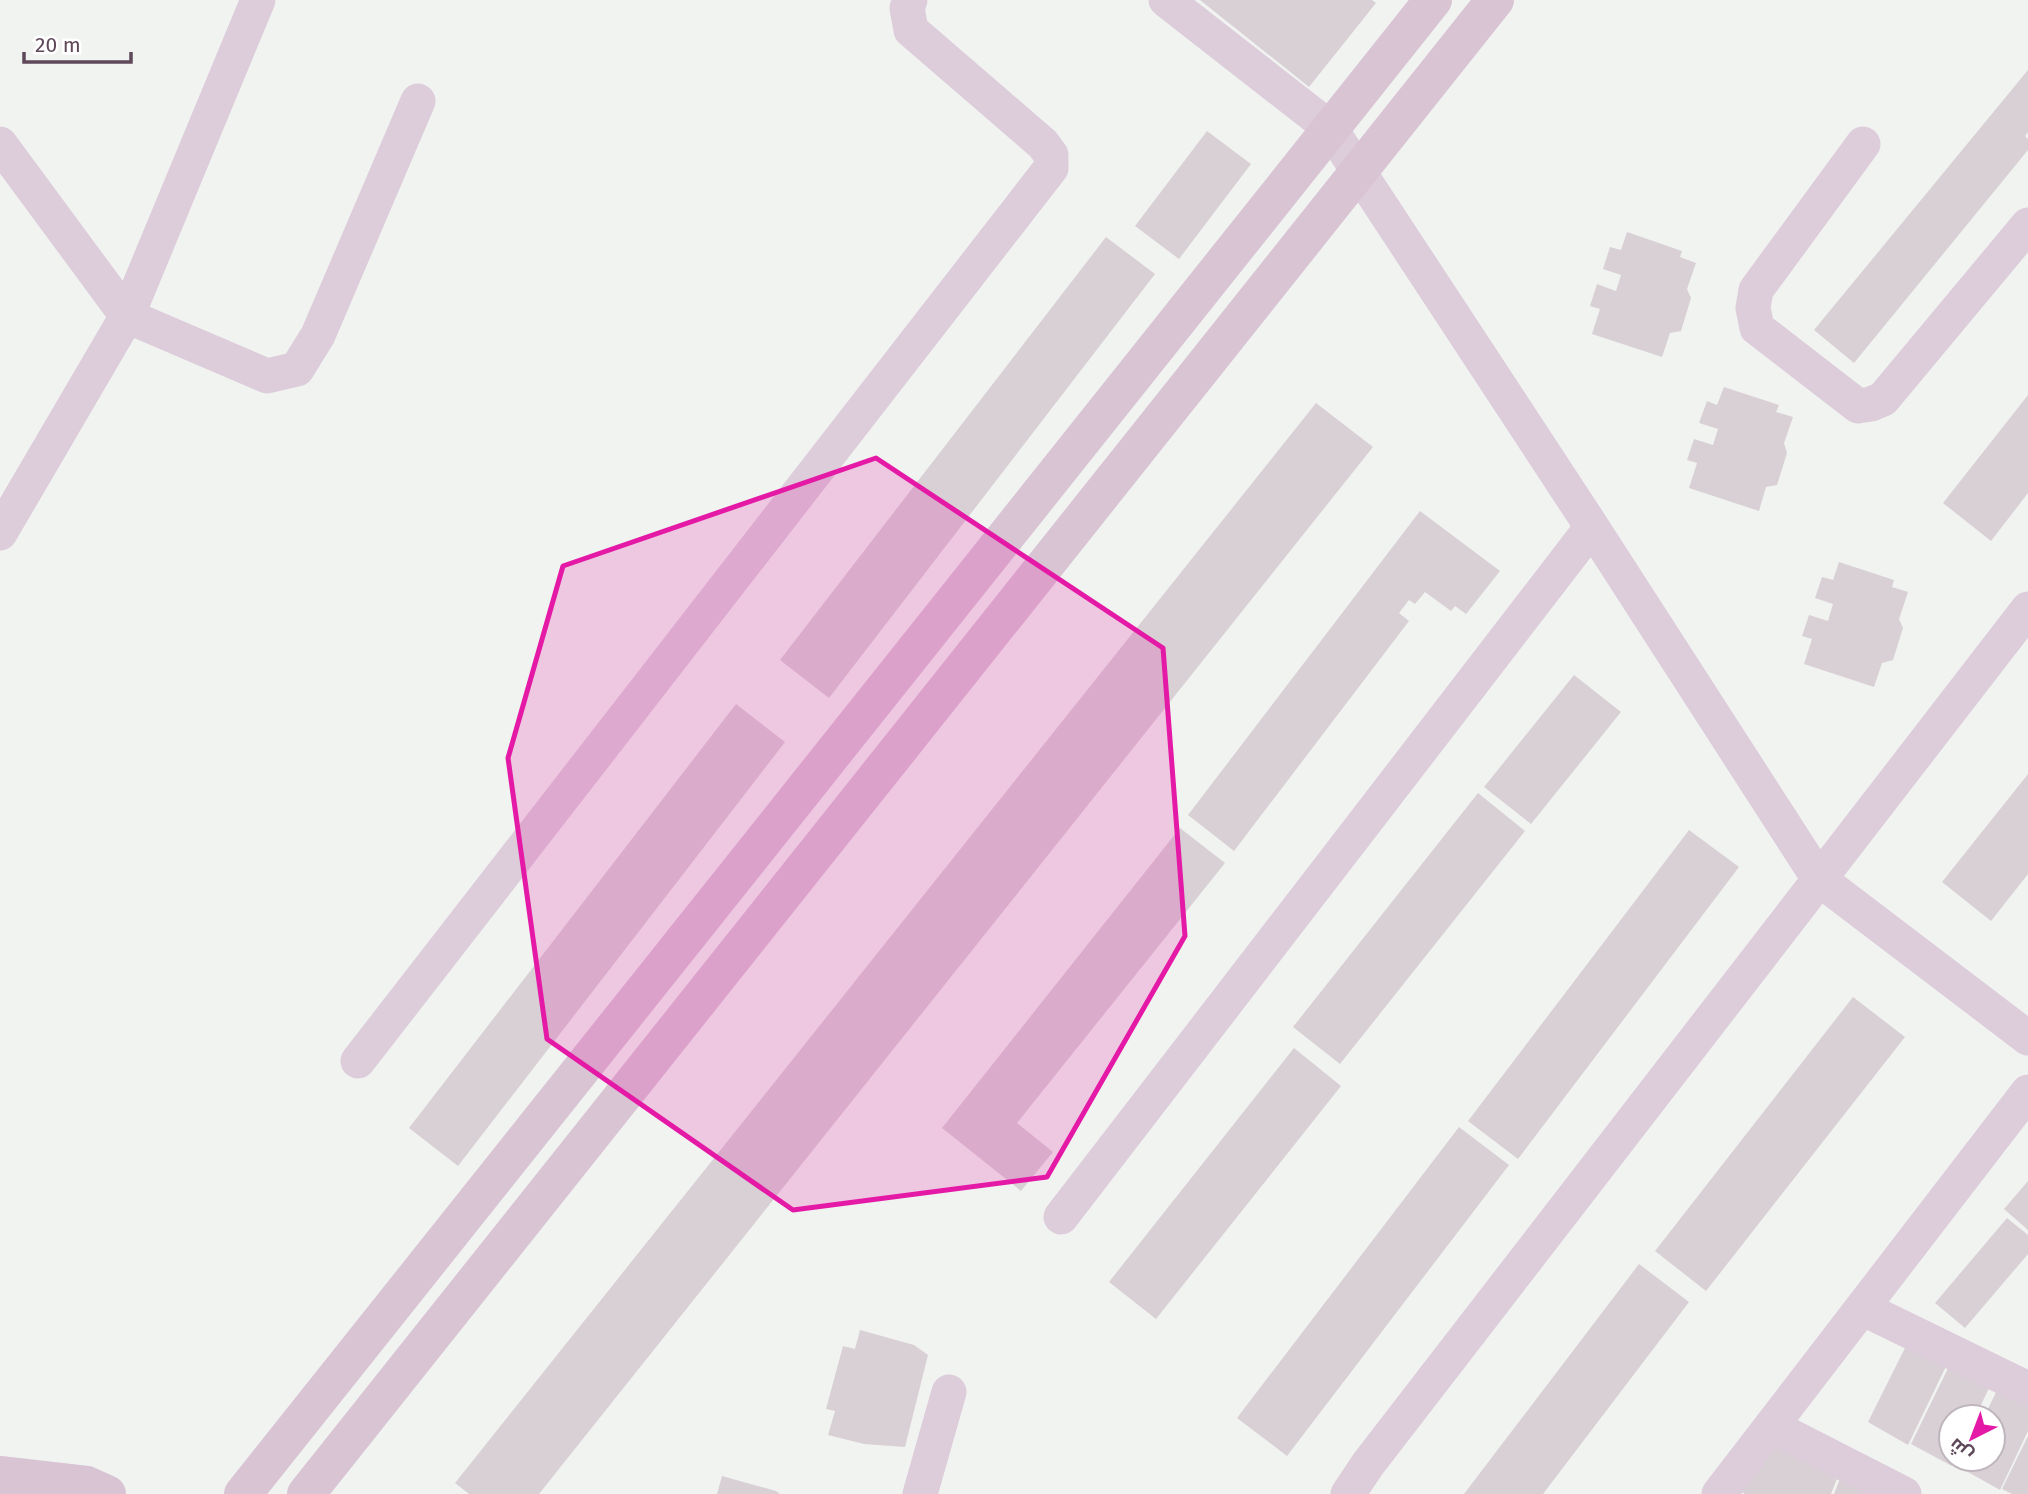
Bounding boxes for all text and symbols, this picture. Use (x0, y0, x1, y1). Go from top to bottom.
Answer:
scale bar (24, 21, 131, 65)
text: 20 m (35, 32, 81, 58)
north arrow (1937, 1403, 2007, 1473)
text: ش (1944, 1434, 1978, 1467)

